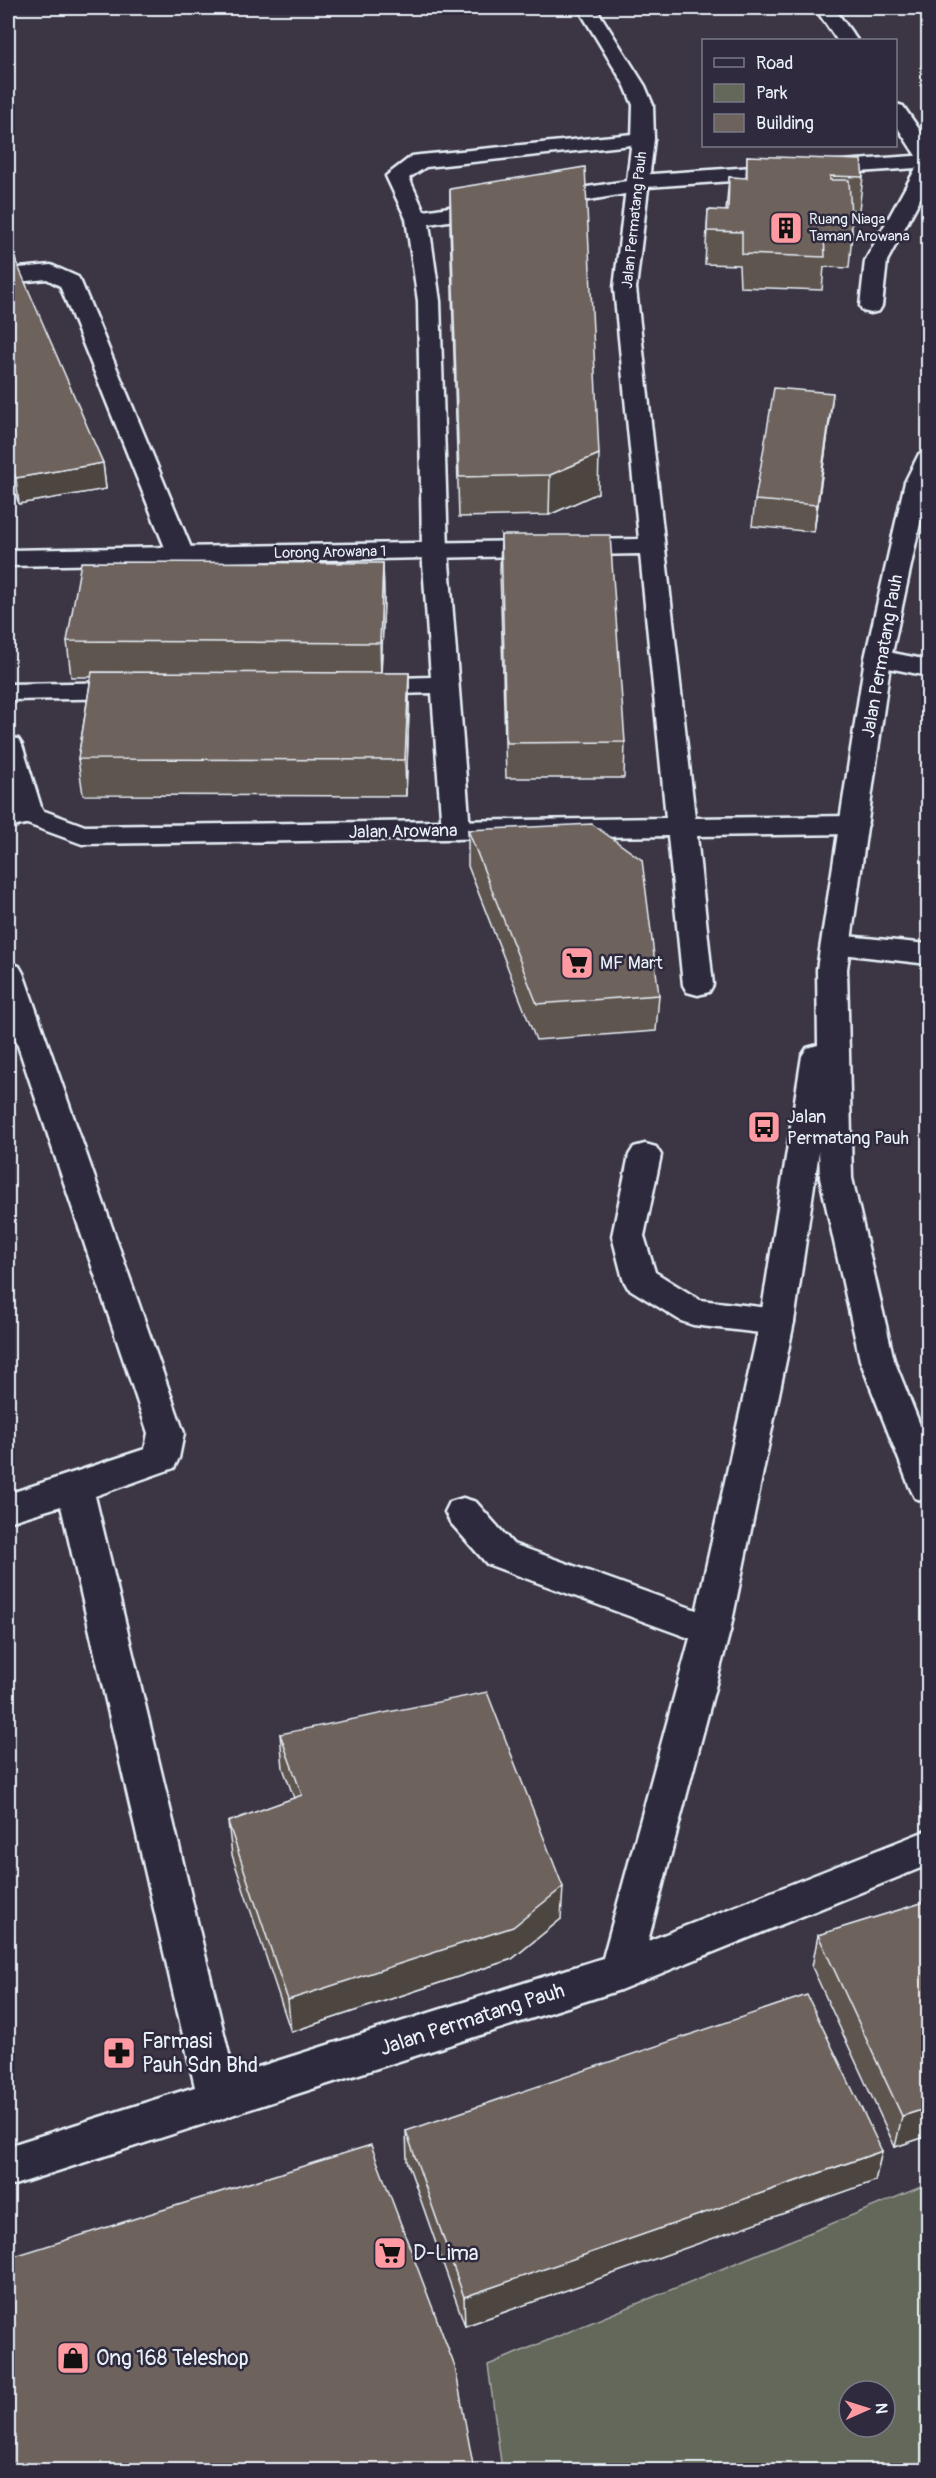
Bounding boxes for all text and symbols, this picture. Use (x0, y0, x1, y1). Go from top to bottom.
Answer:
legend (702, 39, 897, 147)
text: Road (756, 52, 793, 75)
text: Park (756, 82, 788, 105)
text: Building (756, 112, 814, 135)
street label: Jalan Permatang Pauh (618, 151, 651, 290)
building icon: Ruang Niaga Taman Arowana (768, 210, 804, 246)
place label: Ruang Niaga Taman Arowana (809, 210, 910, 246)
street label: Lorong Arowana 1 (273, 542, 387, 563)
street label: Jalan Permatang Pauh (857, 573, 908, 739)
street label: Jalan Arowana (348, 819, 458, 844)
supermarket icon: MF Mart (559, 945, 595, 981)
place label: MF Mart (600, 952, 663, 975)
place label: Jalan Permatang Pauh (787, 1106, 909, 1150)
bus stop icon: Jalan Permatang Pauh (746, 1109, 782, 1145)
street label: Jalan Permatang Pauh (376, 1977, 568, 2062)
place label: Farmasi Pauh Sdn Bhd (142, 2028, 258, 2079)
pharmacy icon: Farmasi Pauh Sdn Bhd (101, 2035, 137, 2071)
supermarket icon: D-Lima (372, 2235, 408, 2271)
place label: D-Lima (413, 2240, 479, 2267)
shop icon: Ong 168 Teleshop (55, 2340, 91, 2376)
place label: Ong 168 Teleshop (96, 2345, 249, 2372)
north arrow (837, 2379, 897, 2439)
text: N (871, 2402, 891, 2414)

